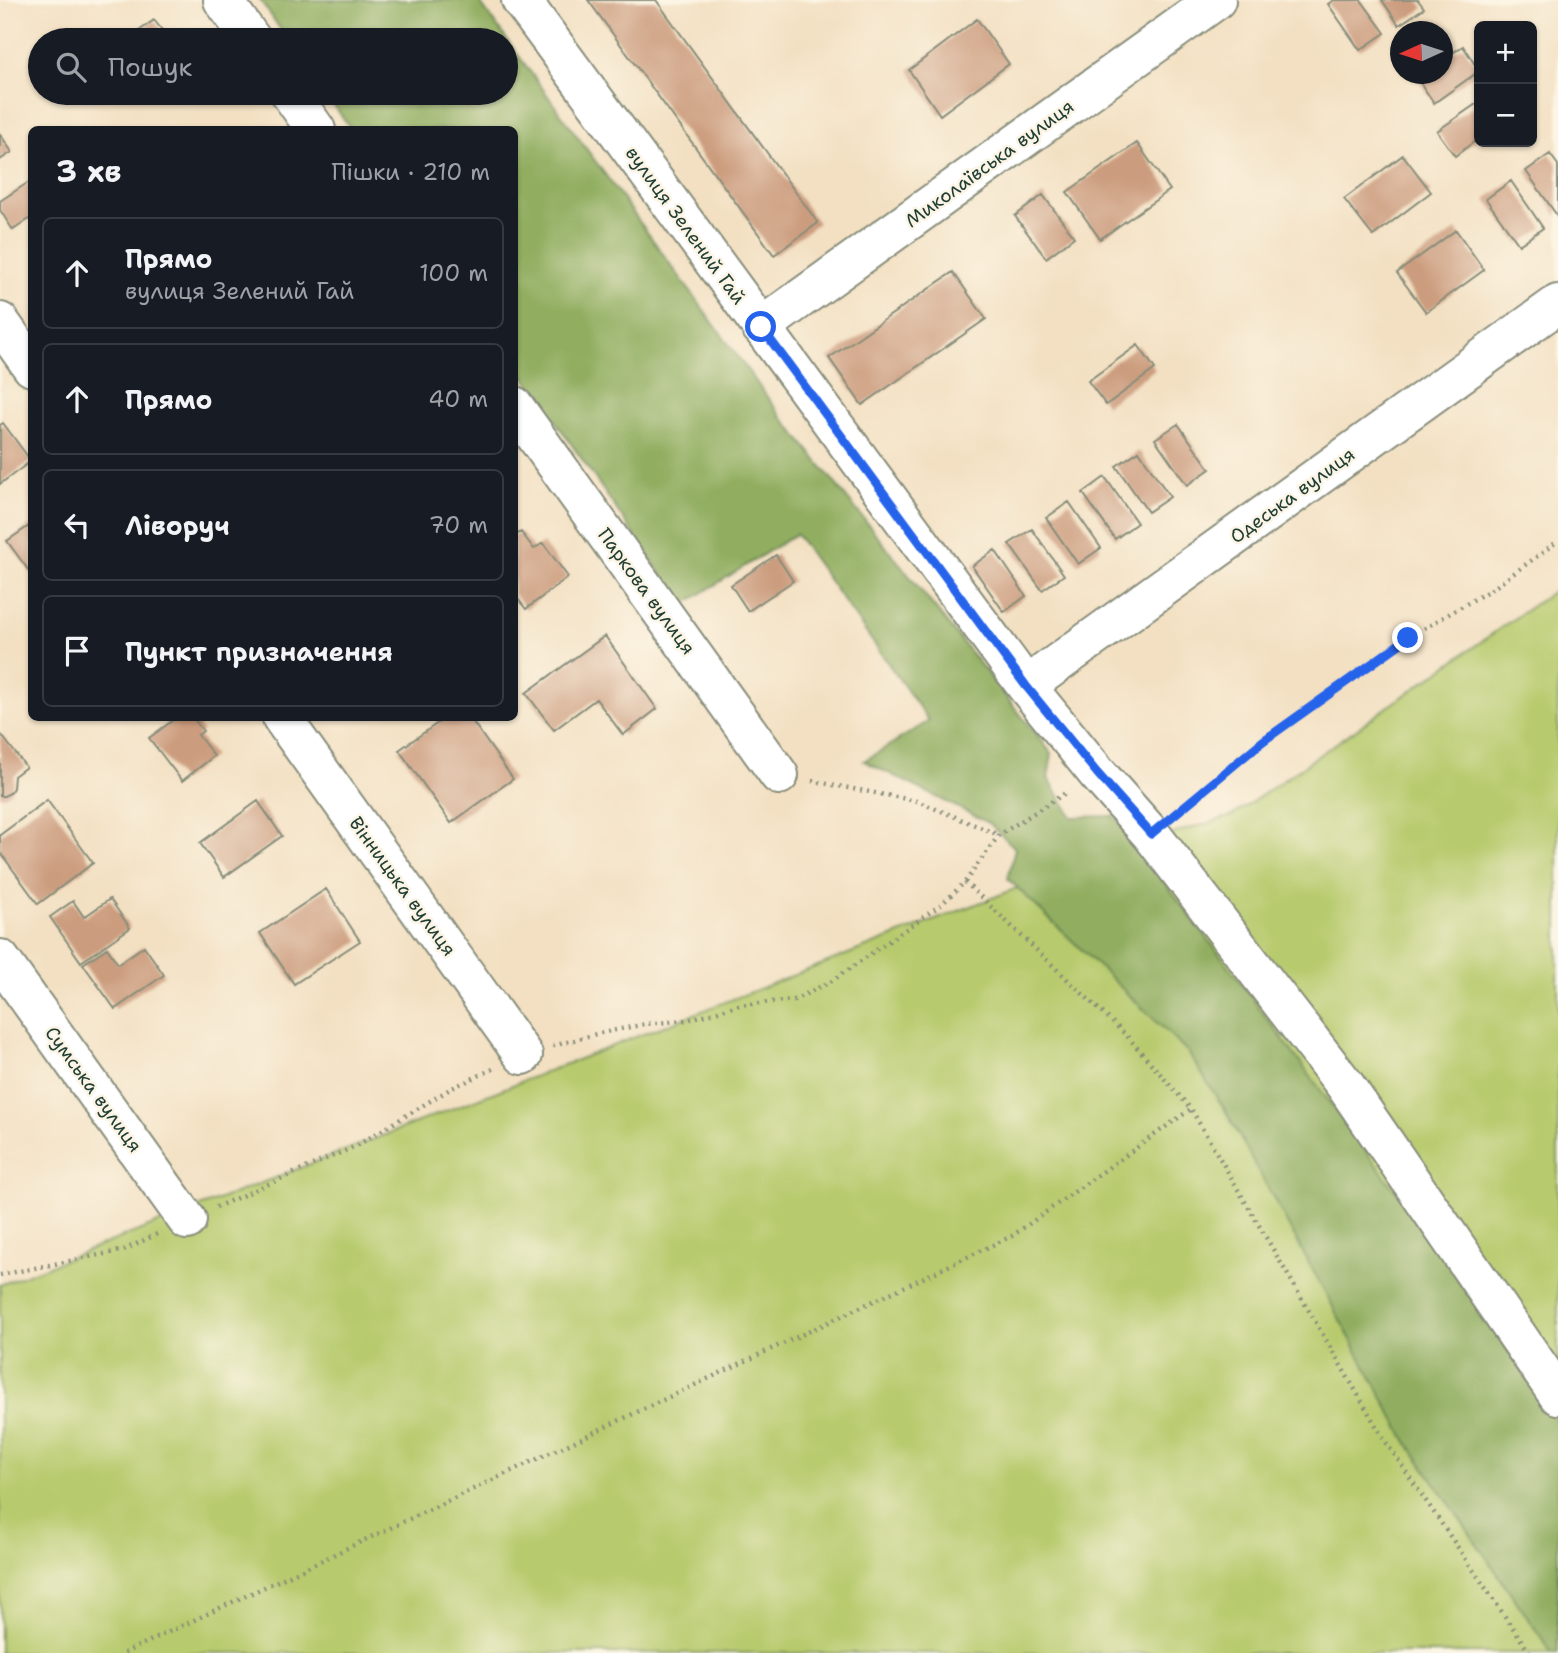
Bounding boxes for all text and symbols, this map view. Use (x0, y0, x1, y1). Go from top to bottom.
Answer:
north arrow (1390, 21, 1453, 84)
map controls (1474, 21, 1537, 147)
button: + (1474, 21, 1537, 84)
search box (28, 28, 518, 105)
icon: search (52, 48, 90, 86)
text: Пошук (108, 49, 192, 84)
button: − (1474, 84, 1537, 147)
street label: Миколаївська вулиця (900, 94, 1079, 233)
street label: вулиця Зелений Гай (620, 141, 751, 309)
text: 3 хв (56, 151, 121, 192)
text: Пішки · 210 m (331, 157, 490, 187)
text: Прямо (125, 241, 213, 276)
icon: ahead (58, 254, 96, 292)
text: 100 m (419, 258, 488, 288)
text: вулиця Зелений Гай (125, 276, 354, 306)
route start (745, 311, 776, 342)
icon: ahead (58, 380, 96, 418)
text: Прямо (125, 382, 213, 417)
text: 40 m (428, 384, 488, 414)
street label: Одеська вулиця (1225, 442, 1360, 549)
icon: left (58, 506, 96, 544)
text: Ліворуч (125, 508, 230, 543)
text: 70 m (429, 510, 488, 540)
street label: Паркова вулиця (592, 523, 701, 660)
route end (1392, 622, 1423, 653)
icon: arrive (58, 632, 96, 670)
text: Пункт призначення (125, 634, 393, 669)
street label: Вінницька вулиця (344, 812, 462, 961)
street label: Сумська вулиця (39, 1021, 148, 1157)

